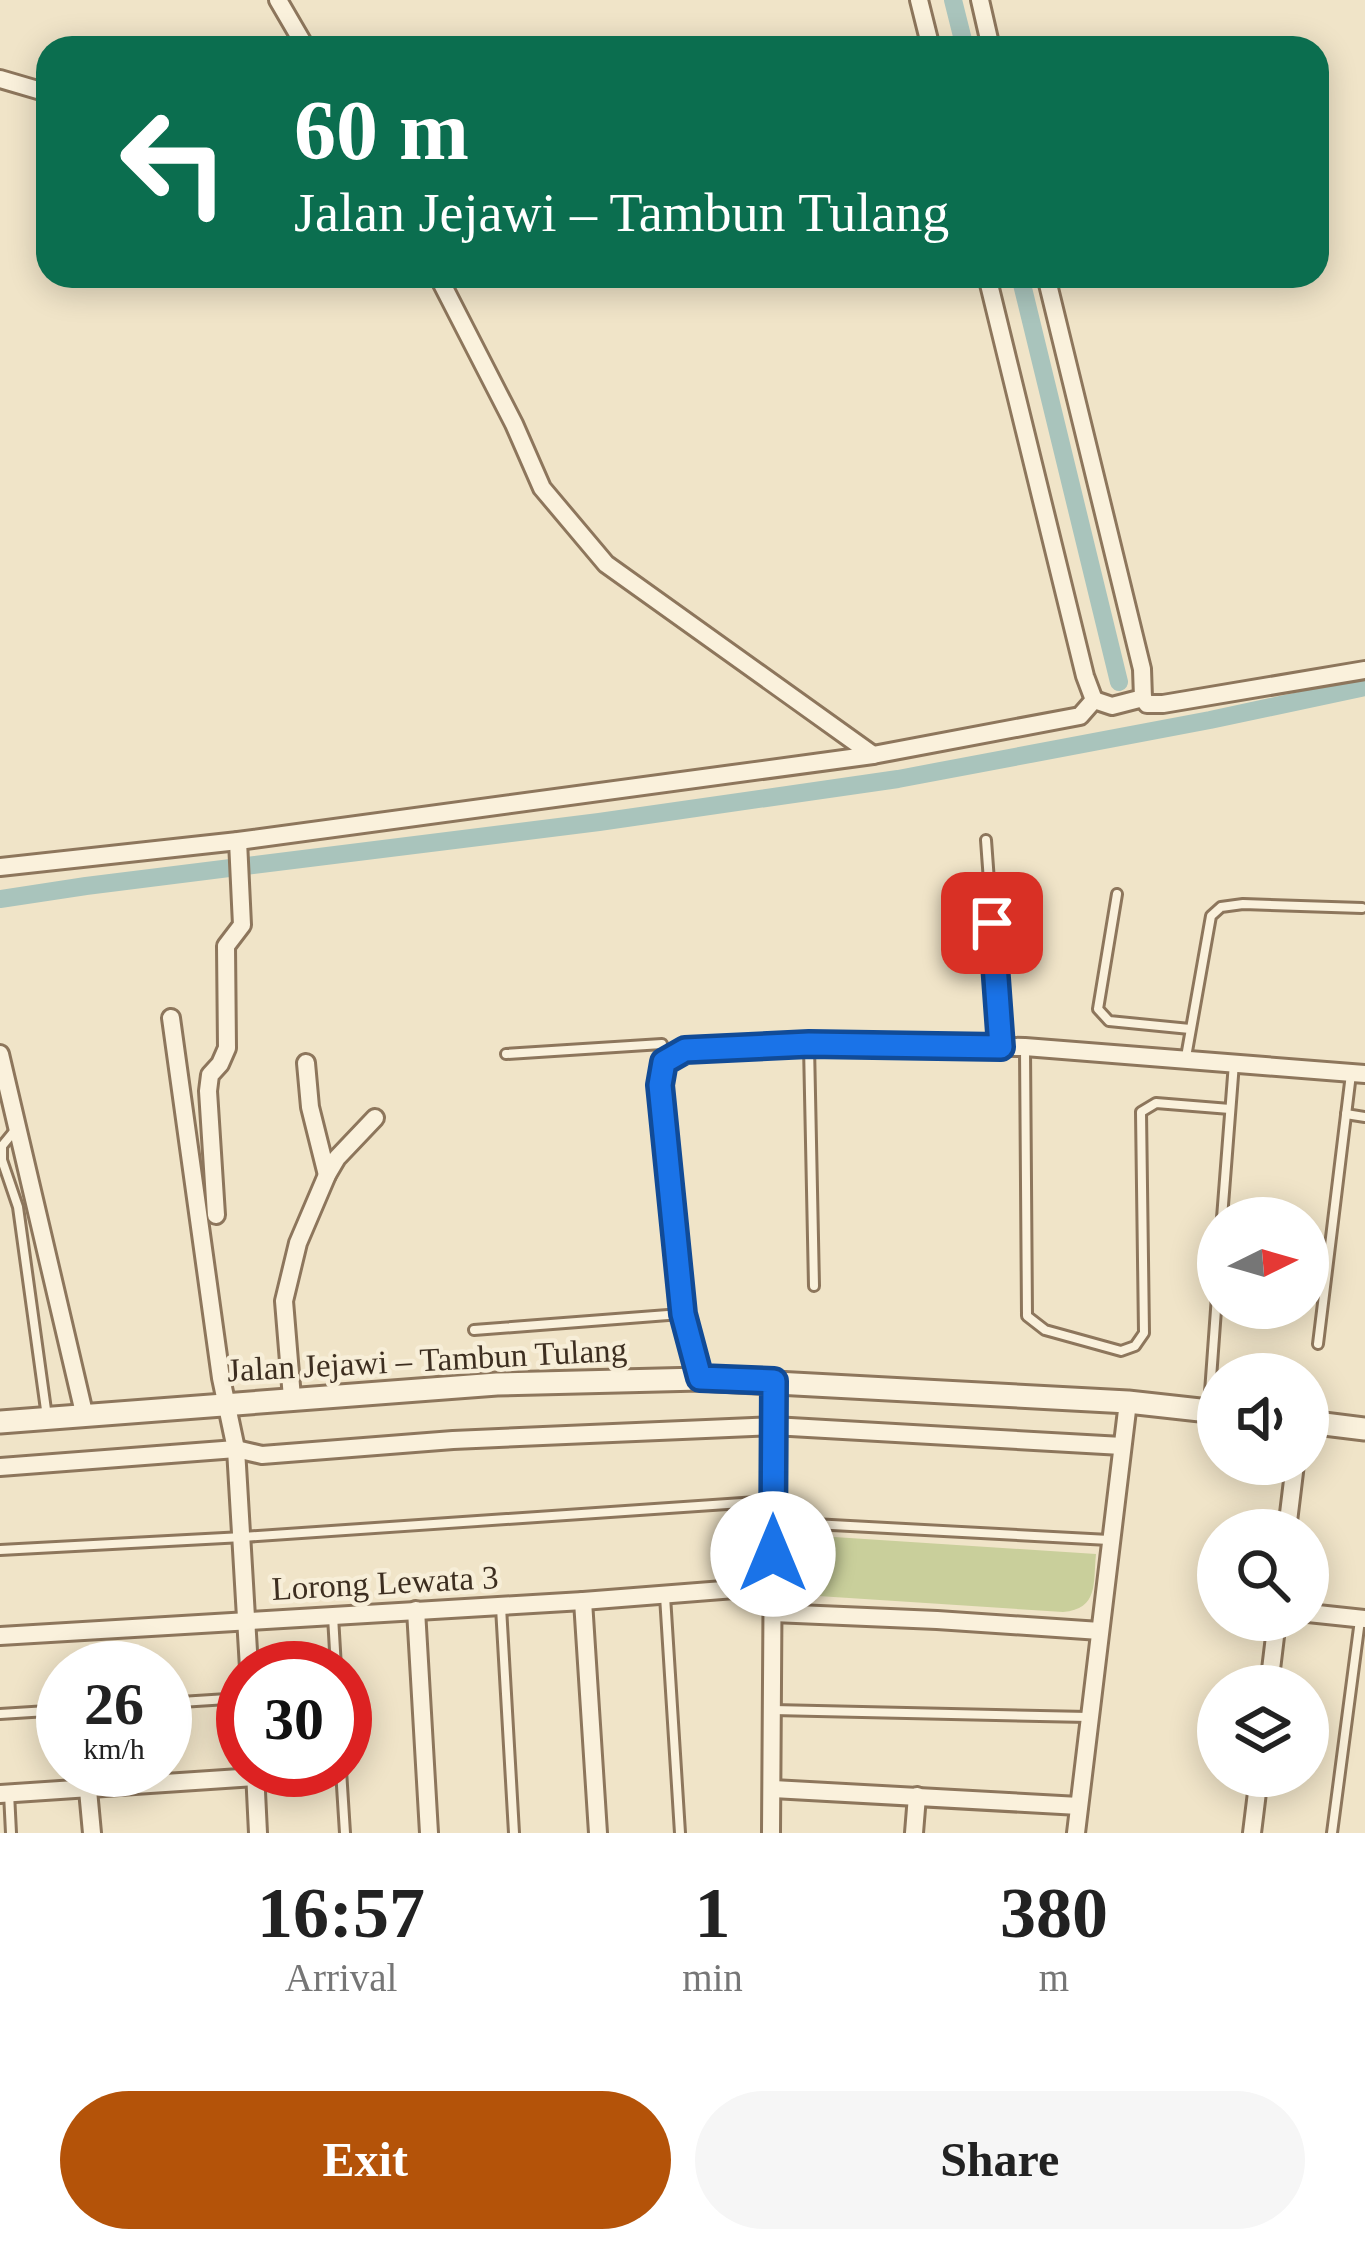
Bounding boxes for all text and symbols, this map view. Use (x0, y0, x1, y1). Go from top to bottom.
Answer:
icon: left (96, 84, 252, 240)
text: 60 m (294, 84, 469, 177)
text: Jalan Jejawi – Tambun Tulang (294, 183, 949, 243)
pin (941, 872, 1043, 974)
icon: arrive (959, 890, 1025, 956)
north arrow (1197, 1197, 1329, 1329)
map controls (1197, 1197, 1329, 1797)
street label: Jalan Jejawi – Tambun Tulang (226, 1332, 628, 1388)
button: sound (1197, 1353, 1329, 1485)
position arrow (710, 1491, 836, 1617)
button: search (1197, 1509, 1329, 1641)
street label: Lorong Lewata 3 (271, 1559, 499, 1607)
speed limit sign: 30 (216, 1641, 372, 1797)
button: layers (1197, 1665, 1329, 1797)
text: 26 (84, 1671, 144, 1737)
text: km/h (83, 1732, 145, 1765)
text: 16:57 (257, 1873, 425, 1953)
text: 1 (694, 1873, 730, 1953)
text: 380 (1000, 1873, 1108, 1953)
text: Arrival (285, 1956, 397, 1999)
text: min (682, 1956, 743, 1999)
text: m (1039, 1956, 1069, 1999)
button: Exit (60, 2091, 671, 2229)
button: Share (695, 2091, 1305, 2229)

